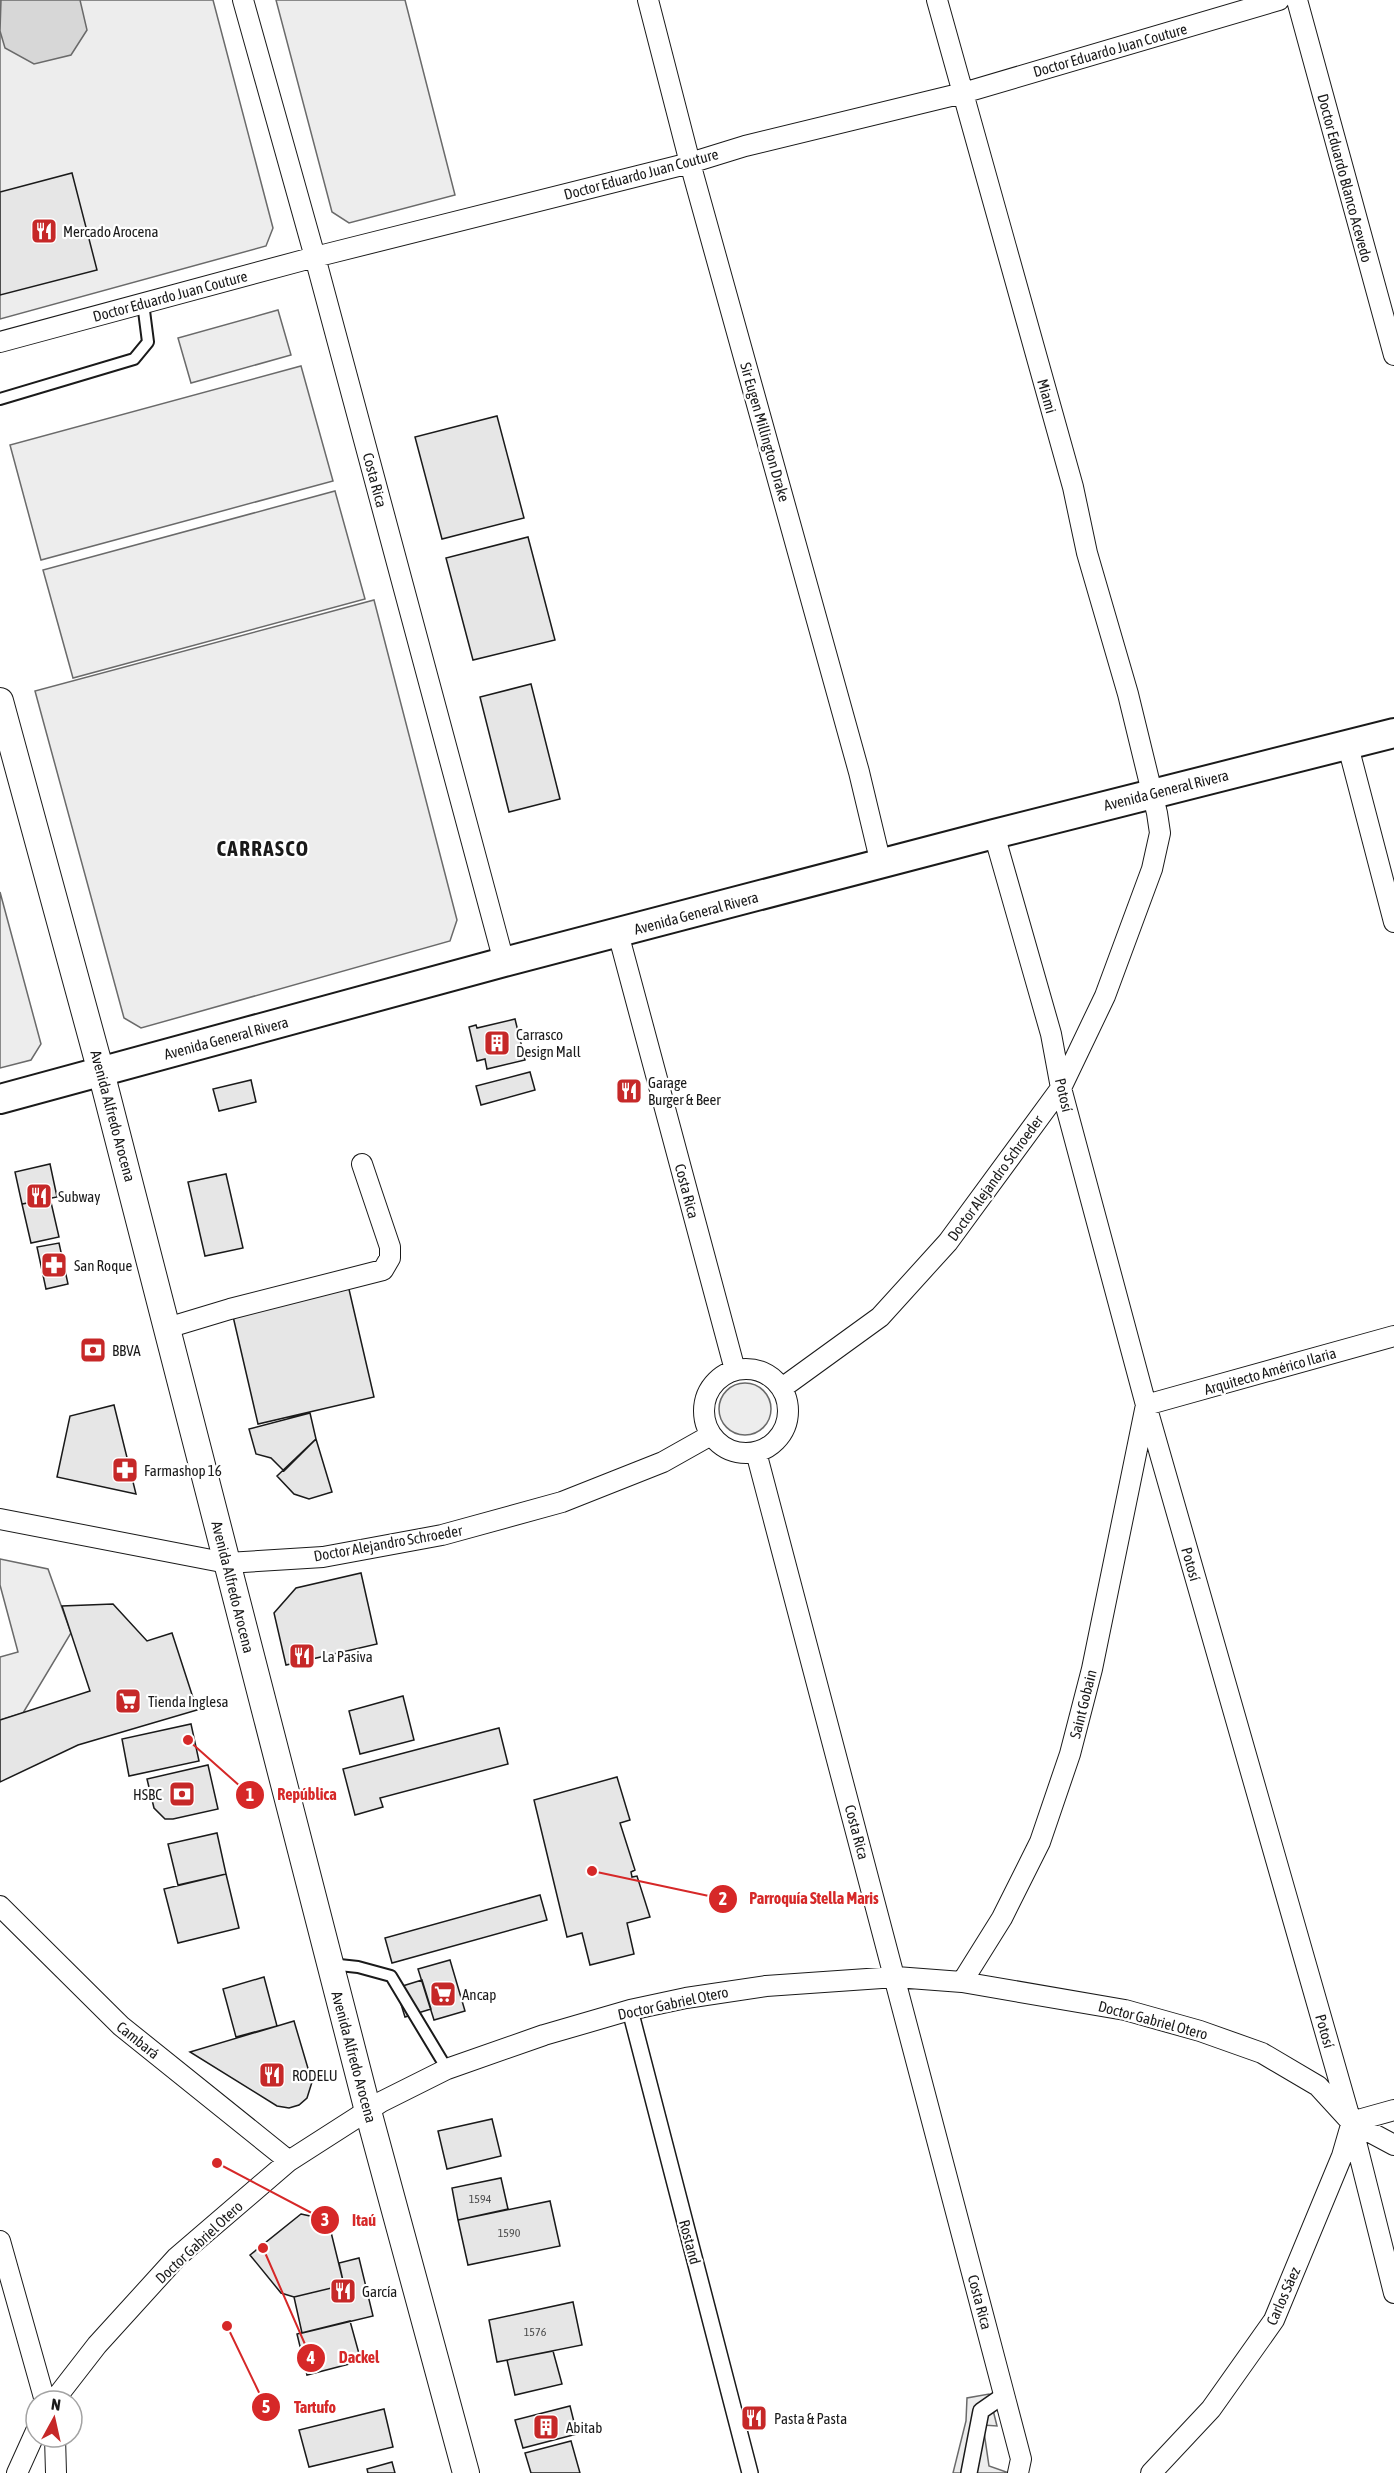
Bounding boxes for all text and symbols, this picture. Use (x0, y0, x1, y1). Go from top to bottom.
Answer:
street label: Doctor Eduardo Juan Couture (1031, 20, 1189, 80)
street label: Doctor Eduardo Blanco Acevedo (1314, 92, 1376, 264)
street label: Doctor Eduardo Juan Couture (562, 145, 720, 203)
restaurant icon: Mercado Arocena (29, 216, 59, 246)
place label: Mercado Arocena (63, 223, 158, 240)
street label: Doctor Eduardo Juan Couture (91, 267, 249, 325)
street label: Sir Eugen Millington Drake (737, 360, 793, 504)
street label: Miami (1034, 377, 1060, 415)
street label: Costa Rica (360, 451, 390, 509)
street label: Avenida General Rivera (1102, 766, 1230, 814)
district label: CARRASCO (216, 836, 310, 860)
street label: Avenida General Rivera (632, 888, 760, 938)
street label: Avenida General Rivera (162, 1013, 290, 1063)
place label: Carrasco Design Mall (516, 1026, 581, 1060)
building icon: Carrasco Design Mall (482, 1028, 512, 1058)
street label: Avenida Alfredo Arocena (87, 1048, 139, 1184)
place label: Garage Burger & Beer (648, 1074, 721, 1108)
restaurant icon: Garage Burger & Beer (614, 1076, 644, 1106)
street label: Potosí (1052, 1076, 1076, 1114)
street label: Doctor Alejandro Schroeder (944, 1112, 1047, 1244)
street label: Costa Rica (672, 1162, 702, 1220)
restaurant icon: Subway (24, 1181, 54, 1211)
place label: Subway (58, 1188, 100, 1205)
pharmacy icon: San Roque (39, 1250, 69, 1280)
place label: San Roque (74, 1257, 133, 1274)
bank icon: BBVA (78, 1335, 108, 1365)
place label: BBVA (112, 1342, 141, 1359)
street label: Arquitecto Américo Ilaria (1202, 1344, 1338, 1398)
pharmacy icon: Farmashop 16 (110, 1455, 140, 1485)
place label: Farmashop 16 (144, 1462, 222, 1479)
street label: Avenida Alfredo Arocena (208, 1519, 258, 1655)
street label: Doctor Alejandro Schroeder (312, 1521, 464, 1564)
street label: Potosí (1178, 1545, 1204, 1583)
restaurant icon: La Pasiva (287, 1641, 317, 1671)
place label: La Pasiva (322, 1648, 373, 1665)
street label: Saint Gobain (1066, 1668, 1100, 1740)
supermarket icon: Tienda Inglesa (113, 1686, 143, 1716)
place label: Tienda Inglesa (148, 1693, 228, 1710)
callout: República (235, 1778, 349, 1812)
bank icon: HSBC (167, 1779, 197, 1809)
text: 1 (246, 1784, 254, 1805)
text: República (277, 1785, 337, 1803)
place label: HSBC (133, 1786, 162, 1803)
street label: Costa Rica (842, 1803, 872, 1861)
callout: Parroquía Stella Maris (708, 1882, 891, 1916)
text: 2 (719, 1888, 727, 1909)
text: Parroquía Stella Maris (749, 1889, 879, 1907)
supermarket icon: Ancap (428, 1979, 458, 2009)
street label: Doctor Gabriel Otero (616, 1983, 730, 2023)
place label: Ancap (462, 1986, 496, 2003)
street label: Avenida Alfredo Arocena (328, 1989, 380, 2125)
street label: Doctor Gabriel Otero (1096, 1997, 1210, 2043)
street label: Potosí (1312, 2012, 1338, 2050)
street label: Cambará (113, 2018, 163, 2062)
restaurant icon: RODELU (257, 2060, 287, 2090)
place label: RODELU (292, 2067, 338, 2084)
house number: 1594 (469, 2192, 492, 2206)
street label: Doctor Gabriel Otero (152, 2197, 246, 2287)
callout: Itaú (310, 2203, 388, 2237)
text: 3 (321, 2209, 329, 2230)
text: Itaú (352, 2211, 376, 2229)
street label: Rostand (676, 2218, 704, 2266)
house number: 1590 (498, 2226, 521, 2240)
street label: Carlos Sáez (1263, 2264, 1304, 2328)
street label: Costa Rica (965, 2273, 995, 2331)
restaurant icon: García (328, 2276, 358, 2306)
place label: García (362, 2283, 397, 2300)
house number: 1576 (524, 2325, 547, 2339)
callout: Dackel (296, 2341, 391, 2375)
text: 4 (306, 2347, 315, 2368)
text: Dackel (339, 2348, 380, 2366)
north arrow (24, 2389, 84, 2449)
callout: Tartufo (251, 2390, 348, 2424)
text: N (50, 2395, 62, 2414)
text: 5 (262, 2396, 270, 2417)
text: Tartufo (294, 2398, 337, 2416)
restaurant icon: Pasta & Pasta (739, 2403, 769, 2433)
place label: Pasta & Pasta (774, 2410, 847, 2427)
building icon: Abitab (531, 2412, 561, 2442)
place label: Abitab (566, 2419, 602, 2436)

